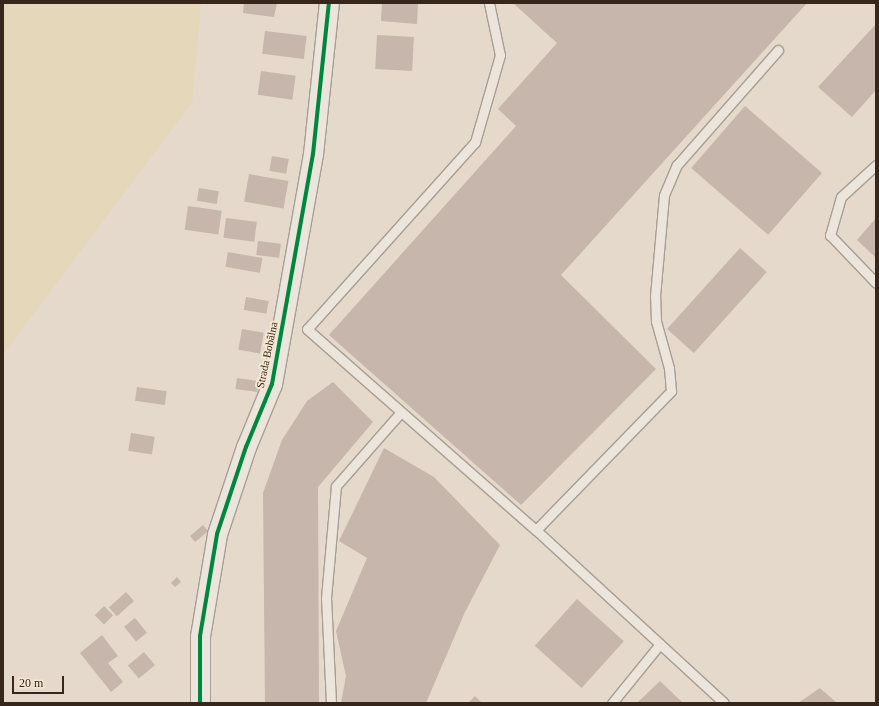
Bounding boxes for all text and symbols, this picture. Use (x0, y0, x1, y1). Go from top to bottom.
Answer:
street label: Strada Bobâlna (254, 321, 280, 389)
scale bar (14, 668, 66, 694)
text: 20 m (19, 676, 43, 690)

